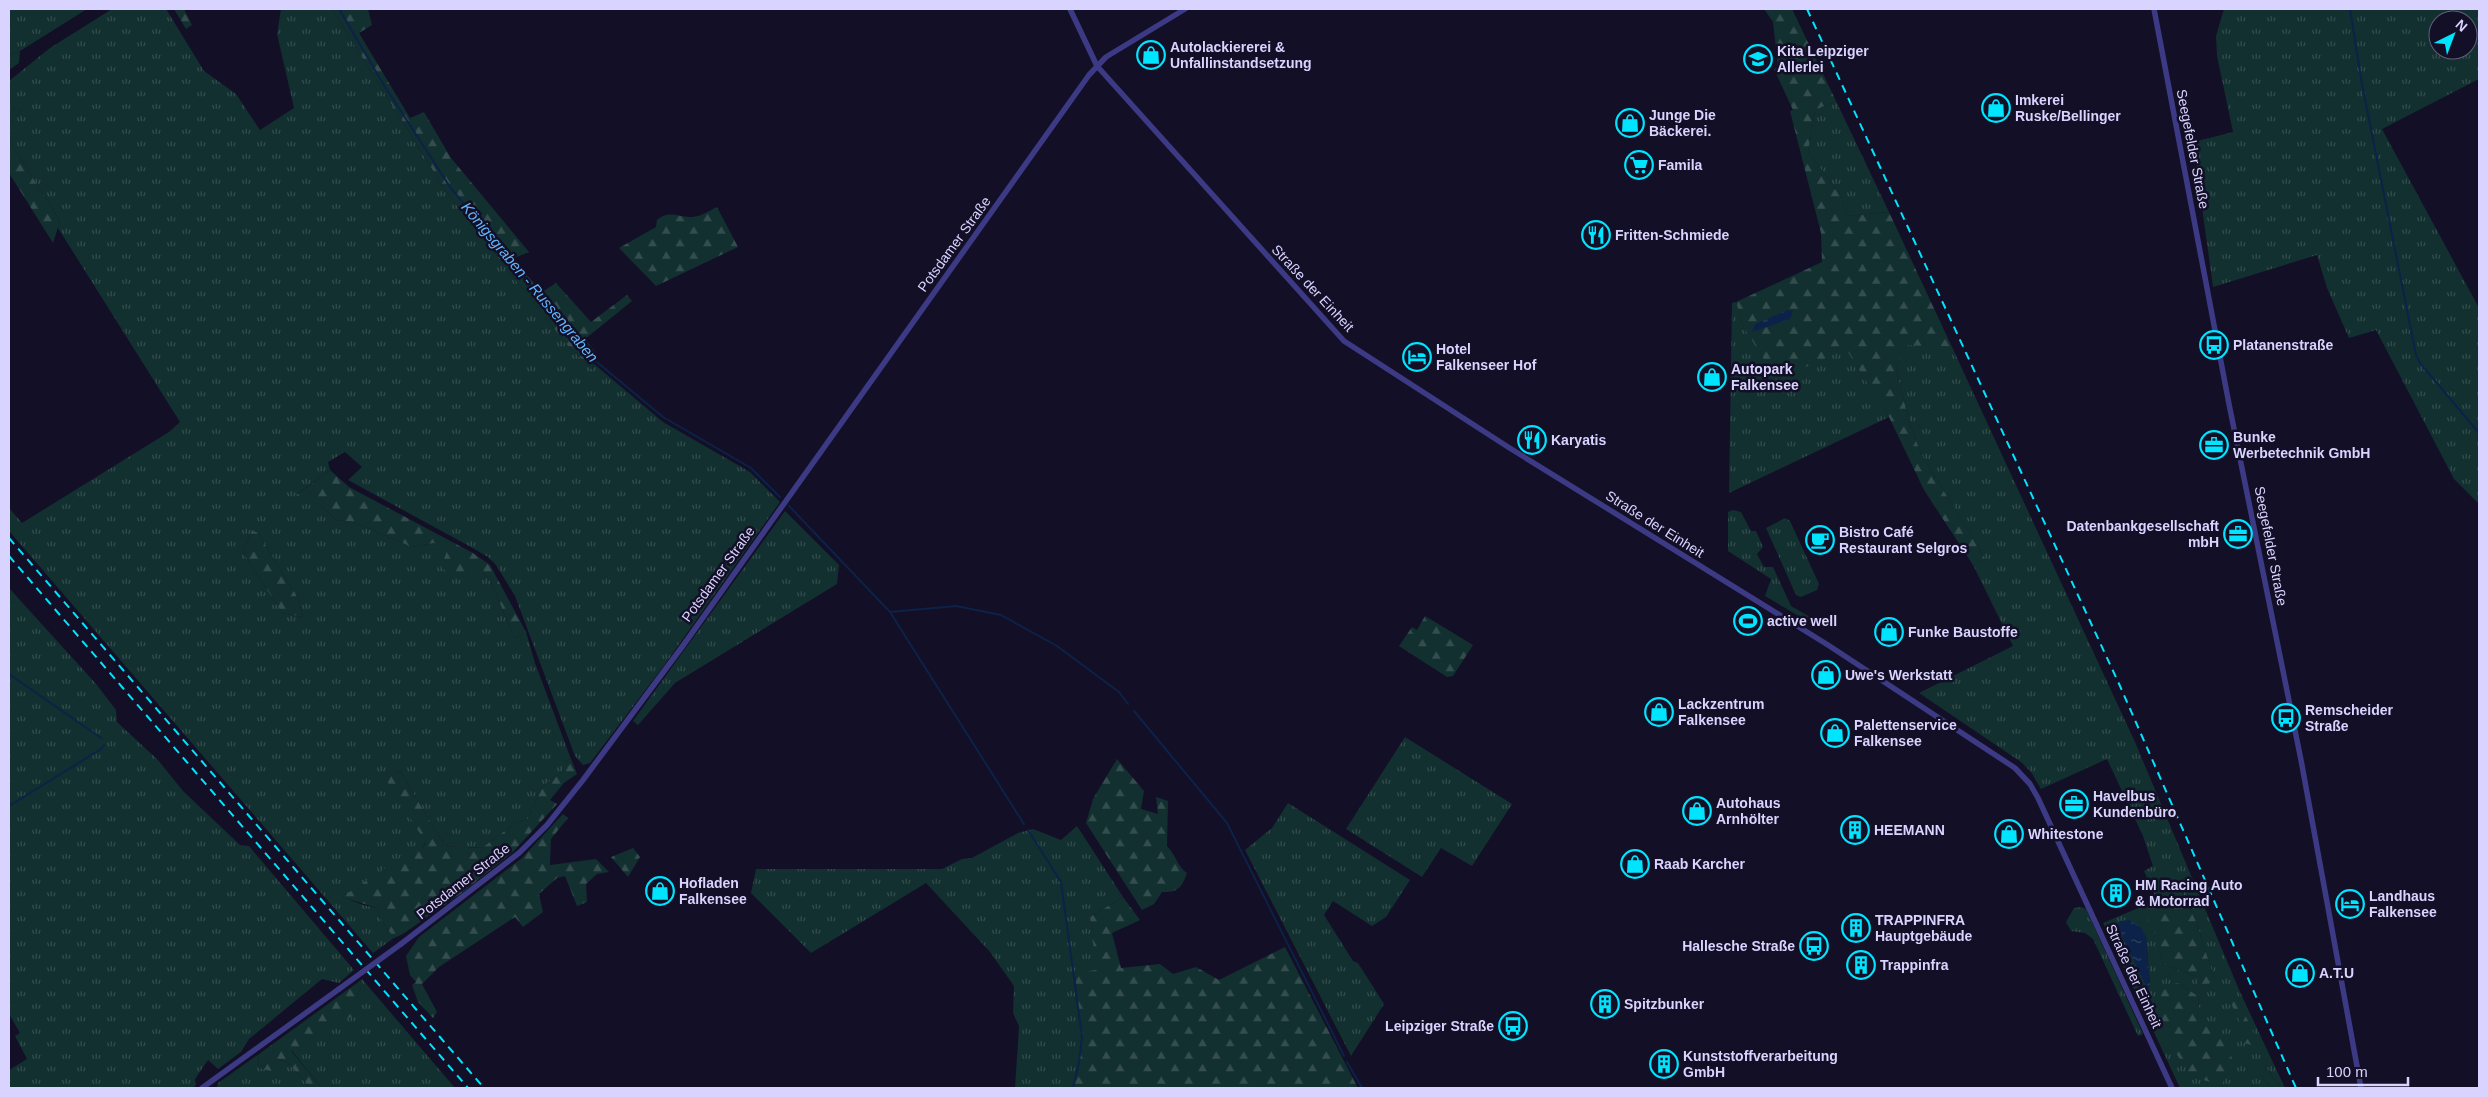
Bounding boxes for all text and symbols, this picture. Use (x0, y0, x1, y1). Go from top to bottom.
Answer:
north arrow (2428, 10, 2478, 60)
text: N (2453, 16, 2471, 35)
place label: Autolackiererei & Unfallinstandsetzung (1170, 39, 1312, 71)
shop icon: Autolackiererei & Unfallinstandsetzung (1136, 40, 1166, 70)
place label: Kita Leipziger Allerlei (1777, 43, 1869, 75)
school or university icon: Kita Leipziger Allerlei (1743, 44, 1773, 74)
street label: Seegefelder Straße (2174, 88, 2212, 210)
place label: Imkerei Ruske/Bellinger (2015, 92, 2121, 124)
shop icon: Imkerei Ruske/Bellinger (1981, 93, 2011, 123)
place label: Junge Die Bäckerei. (1649, 107, 1716, 139)
shop icon: Junge Die Bäckerei. (1615, 108, 1645, 138)
supermarket icon: Famila (1624, 150, 1654, 180)
place label: Famila (1658, 157, 1703, 173)
street label: Potsdamer Straße (914, 193, 994, 295)
water label: Königsgraben - Russengraben (458, 199, 602, 365)
restaurant icon: Fritten-Schmiede (1581, 220, 1611, 250)
place label: Fritten-Schmiede (1615, 227, 1730, 243)
street label: Straße der Einheit (1269, 241, 1357, 335)
bus stop icon: Platanenstraße (2199, 330, 2229, 360)
place label: Platanenstraße (2233, 337, 2334, 353)
place label: Hotel Falkenseer Hof (1436, 341, 1537, 373)
hotel icon: Hotel Falkenseer Hof (1402, 342, 1432, 372)
place label: Autopark Falkensee (1731, 361, 1799, 393)
shop icon: Autopark Falkensee (1697, 362, 1727, 392)
restaurant icon: Karyatis (1517, 425, 1547, 455)
place label: Bunke Werbetechnik GmbH (2233, 429, 2370, 461)
office icon: Bunke Werbetechnik GmbH (2199, 430, 2229, 460)
place label: Karyatis (1551, 432, 1606, 448)
street label: Seegefelder Straße (2252, 485, 2290, 607)
street label: Straße der Einheit (1603, 487, 1707, 561)
place label: Datenbankgesellschaft mbH (2067, 518, 2219, 550)
office icon: Datenbankgesellschaft mbH (2223, 519, 2253, 549)
street label: Potsdamer Straße (678, 523, 758, 625)
place label: Bistro Café Restaurant Selgros (1839, 524, 1968, 556)
cafe icon: Bistro Café Restaurant Selgros (1805, 525, 1835, 555)
sports icon: active well (1733, 606, 1763, 636)
place label: active well (1767, 613, 1837, 629)
shop icon: Funke Baustoffe (1874, 617, 1904, 647)
place label: Funke Baustoffe (1908, 624, 2018, 640)
shop icon: Uwe's Werkstatt (1811, 660, 1841, 690)
place label: Uwe's Werkstatt (1845, 667, 1953, 683)
place label: Lackzentrum Falkensee (1678, 696, 1764, 728)
shop icon: Lackzentrum Falkensee (1644, 697, 1674, 727)
place label: Remscheider Straße (2305, 702, 2393, 734)
bus stop icon: Remscheider Straße (2271, 703, 2301, 733)
place label: Palettenservice Falkensee (1854, 717, 1957, 749)
shop icon: Palettenservice Falkensee (1820, 718, 1850, 748)
place label: Havelbus Kundenbüro (2093, 788, 2176, 820)
office icon: Havelbus Kundenbüro (2059, 789, 2089, 819)
place label: Autohaus Arnhölter (1716, 795, 1781, 827)
shop icon: Autohaus Arnhölter (1682, 796, 1712, 826)
building icon: HEEMANN (1840, 815, 1870, 845)
shop icon: Whitestone (1994, 819, 2024, 849)
place label: HEEMANN (1874, 822, 1945, 838)
place label: Whitestone (2028, 826, 2104, 842)
street label: Potsdamer Straße (413, 840, 513, 922)
shop icon: Raab Karcher (1620, 849, 1650, 879)
place label: Raab Karcher (1654, 856, 1746, 872)
place label: Hofladen Falkensee (679, 875, 747, 907)
shop icon: Hofladen Falkensee (645, 876, 675, 906)
place label: HM Racing Auto & Motorrad (2135, 877, 2243, 909)
building icon: HM Racing Auto & Motorrad (2101, 878, 2131, 908)
place label: Landhaus Falkensee (2369, 888, 2437, 920)
hotel icon: Landhaus Falkensee (2335, 889, 2365, 919)
place label: TRAPPINFRA Hauptgebäude (1875, 912, 1972, 944)
building icon: TRAPPINFRA Hauptgebäude (1841, 913, 1871, 943)
street label: Straße der Einheit (2103, 921, 2165, 1031)
bus stop icon: Hallesche Straße (1799, 931, 1829, 961)
place label: Hallesche Straße (1682, 938, 1795, 954)
building icon: Trappinfra (1846, 950, 1876, 980)
place label: Trappinfra (1880, 957, 1949, 973)
shop icon: A.T.U (2285, 958, 2315, 988)
place label: A.T.U (2319, 965, 2354, 981)
building icon: Spitzbunker (1590, 989, 1620, 1019)
place label: Spitzbunker (1624, 996, 1705, 1012)
bus stop icon: Leipziger Straße (1498, 1011, 1528, 1041)
place label: Leipziger Straße (1385, 1018, 1494, 1034)
place label: Kunststoffverarbeitung GmbH (1683, 1048, 1838, 1080)
building icon: Kunststoffverarbeitung GmbH (1649, 1049, 1679, 1079)
scale bar (2318, 1054, 2408, 1086)
text: 100 m (2326, 1063, 2368, 1080)

